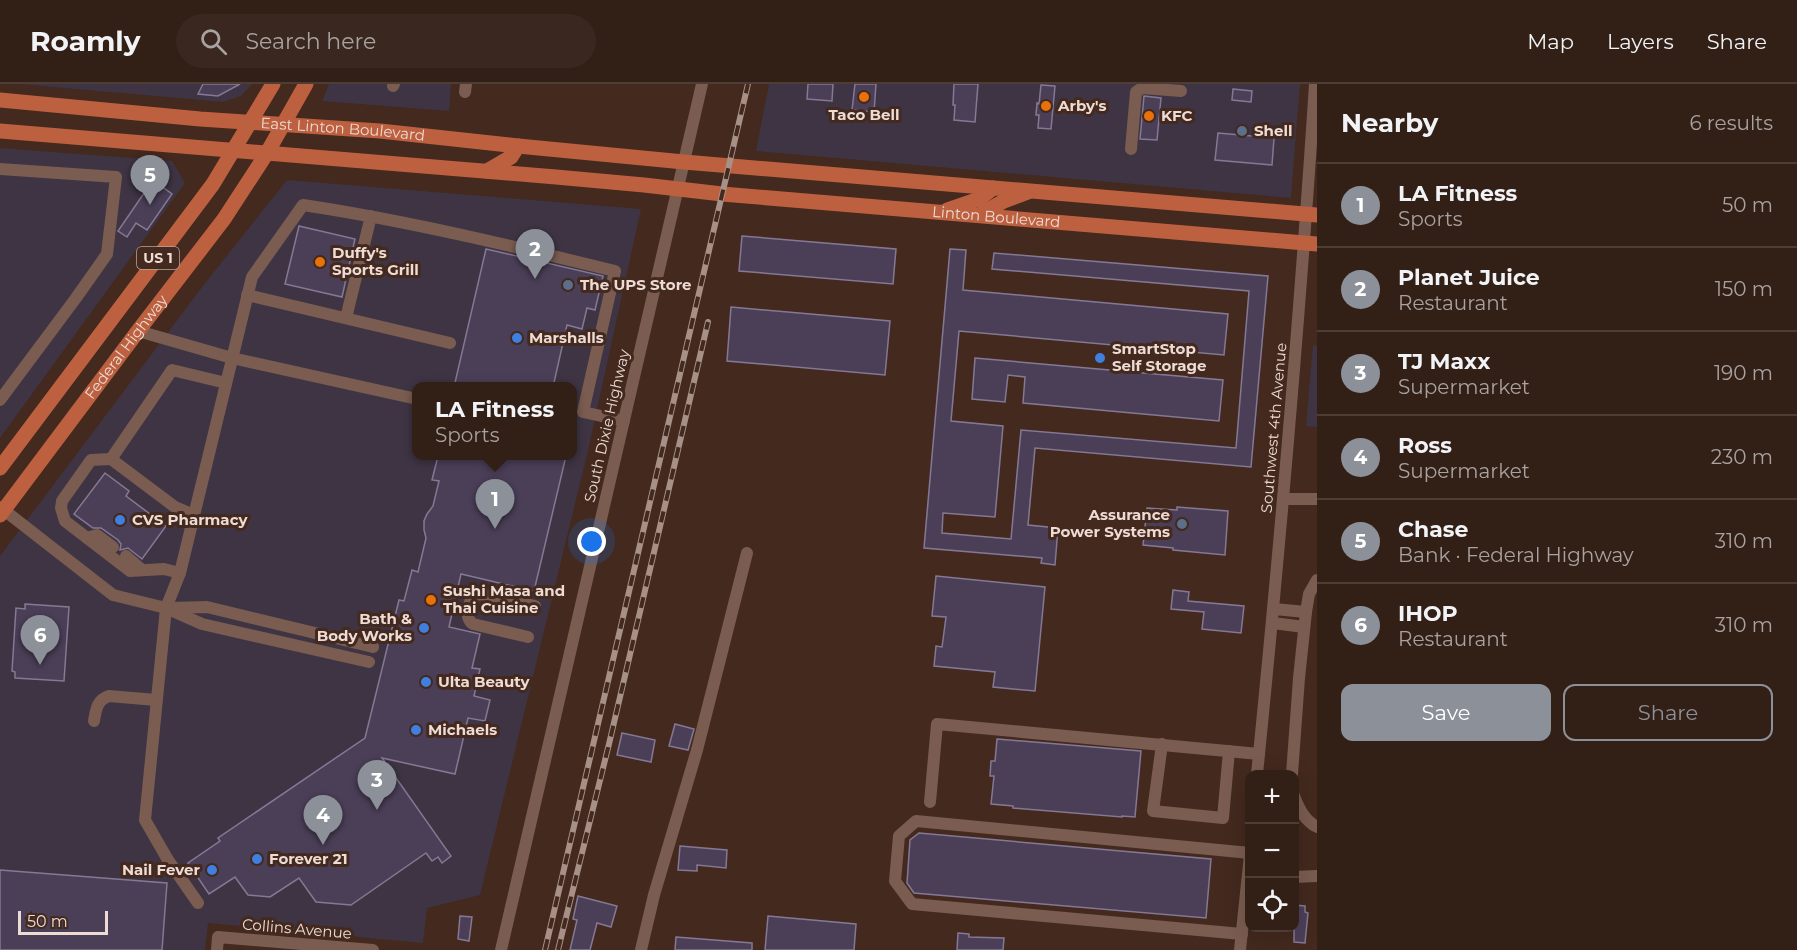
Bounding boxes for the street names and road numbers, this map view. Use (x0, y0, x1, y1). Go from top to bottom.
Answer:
street label: East Linton Boulevard (260, 113, 426, 145)
street label: Linton Boulevard (931, 202, 1061, 231)
road number: US 1 (137, 247, 179, 269)
street label: Federal Highway (80, 290, 172, 403)
street label: Southwest 4th Avenue (1257, 342, 1290, 514)
street label: South Dixie Highway (580, 347, 634, 504)
street label: Collins Avenue (242, 914, 353, 943)

